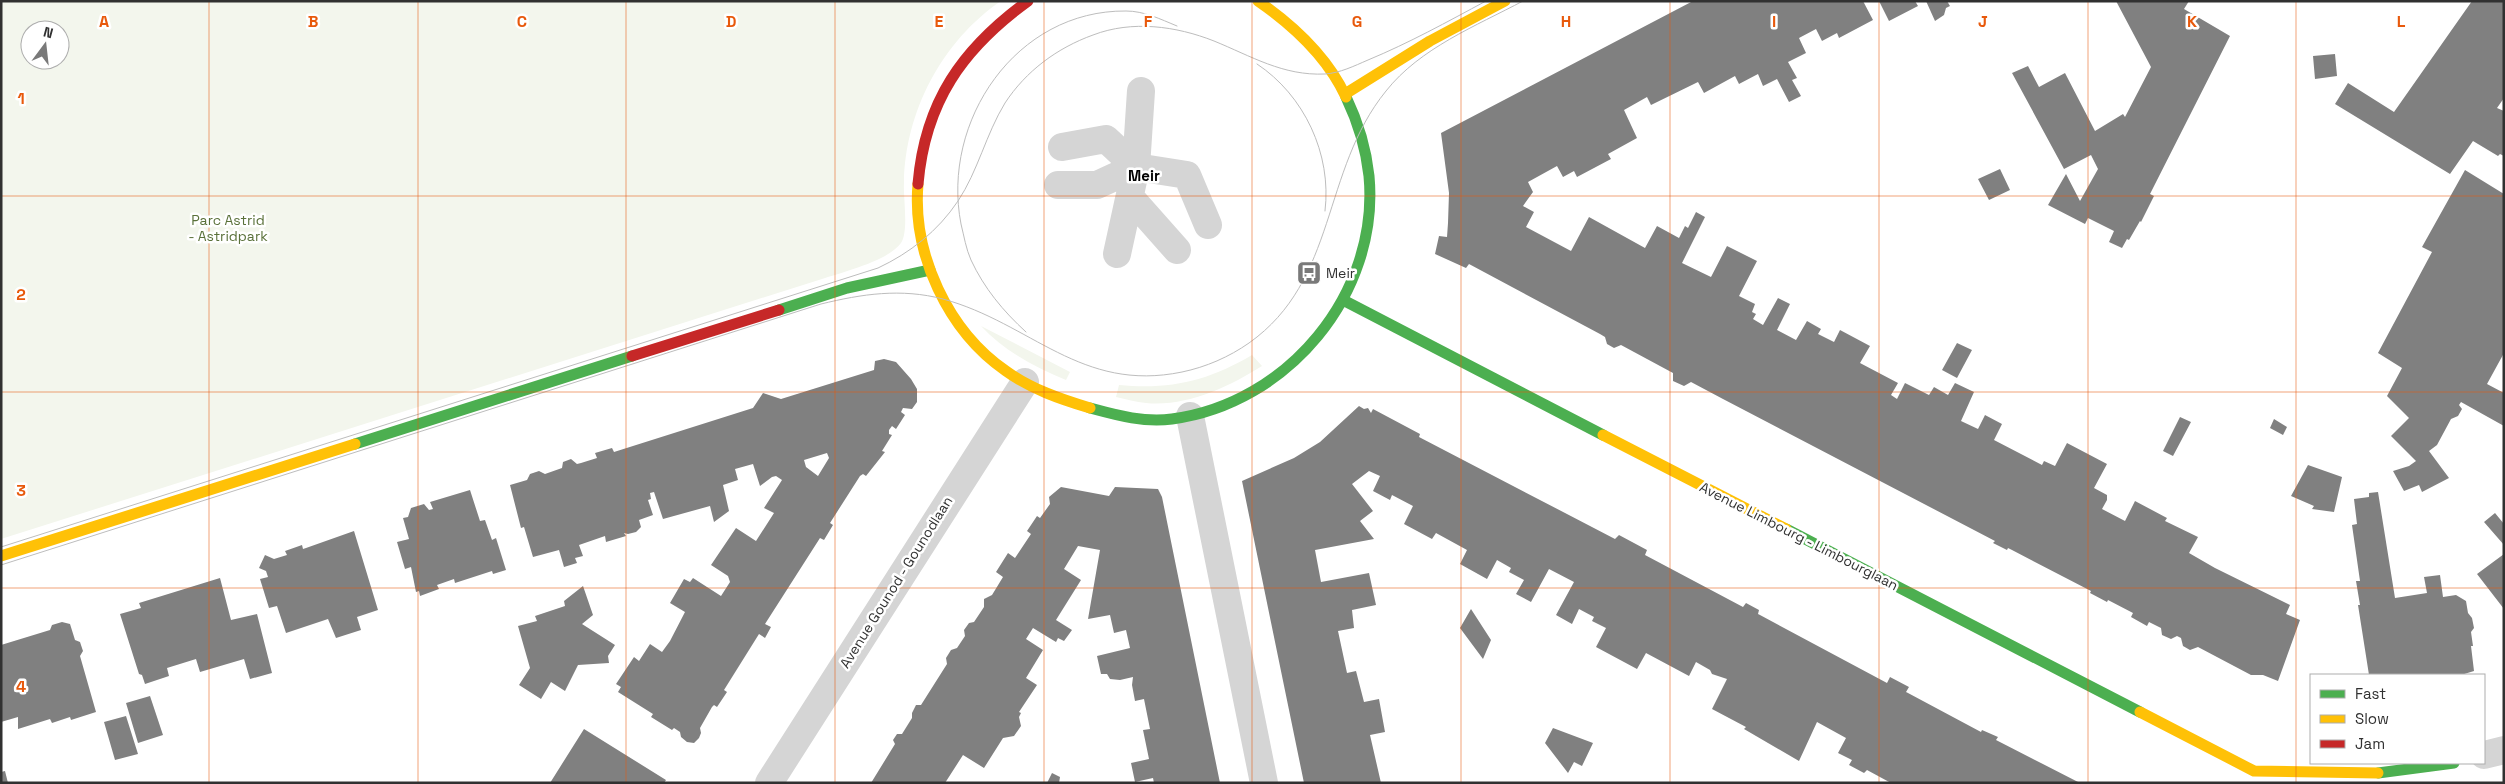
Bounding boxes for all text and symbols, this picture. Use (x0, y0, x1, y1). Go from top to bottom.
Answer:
text: A (99, 11, 109, 32)
text: B (308, 11, 318, 32)
text: C (517, 11, 527, 32)
text: D (726, 11, 736, 32)
text: E (935, 11, 944, 32)
text: F (1144, 11, 1153, 32)
text: G (1352, 11, 1362, 32)
text: H (1561, 11, 1571, 32)
text: I (1772, 11, 1776, 32)
text: J (1978, 11, 1988, 32)
text: K (2187, 11, 2197, 32)
text: L (2397, 11, 2406, 32)
north arrow (20, 20, 70, 70)
text: N (41, 23, 55, 42)
text: 1 (17, 88, 25, 109)
district label: Meir (1128, 166, 1160, 185)
park label: Parc Astrid - Astridpark (188, 211, 268, 245)
bus stop icon: Meir (1296, 260, 1322, 286)
place label: Meir (1326, 264, 1355, 282)
text: 2 (16, 284, 26, 305)
street label: Avenue Limbourg - Limbourglaan (1697, 478, 1901, 594)
text: 3 (16, 480, 26, 501)
street label: Avenue Gounod - Gounodlaan (836, 493, 956, 671)
legend (2310, 674, 2485, 764)
text: 4 (16, 676, 26, 697)
text: Fast (2355, 684, 2386, 703)
text: Slow (2355, 709, 2389, 728)
text: Jam (2355, 734, 2385, 753)

